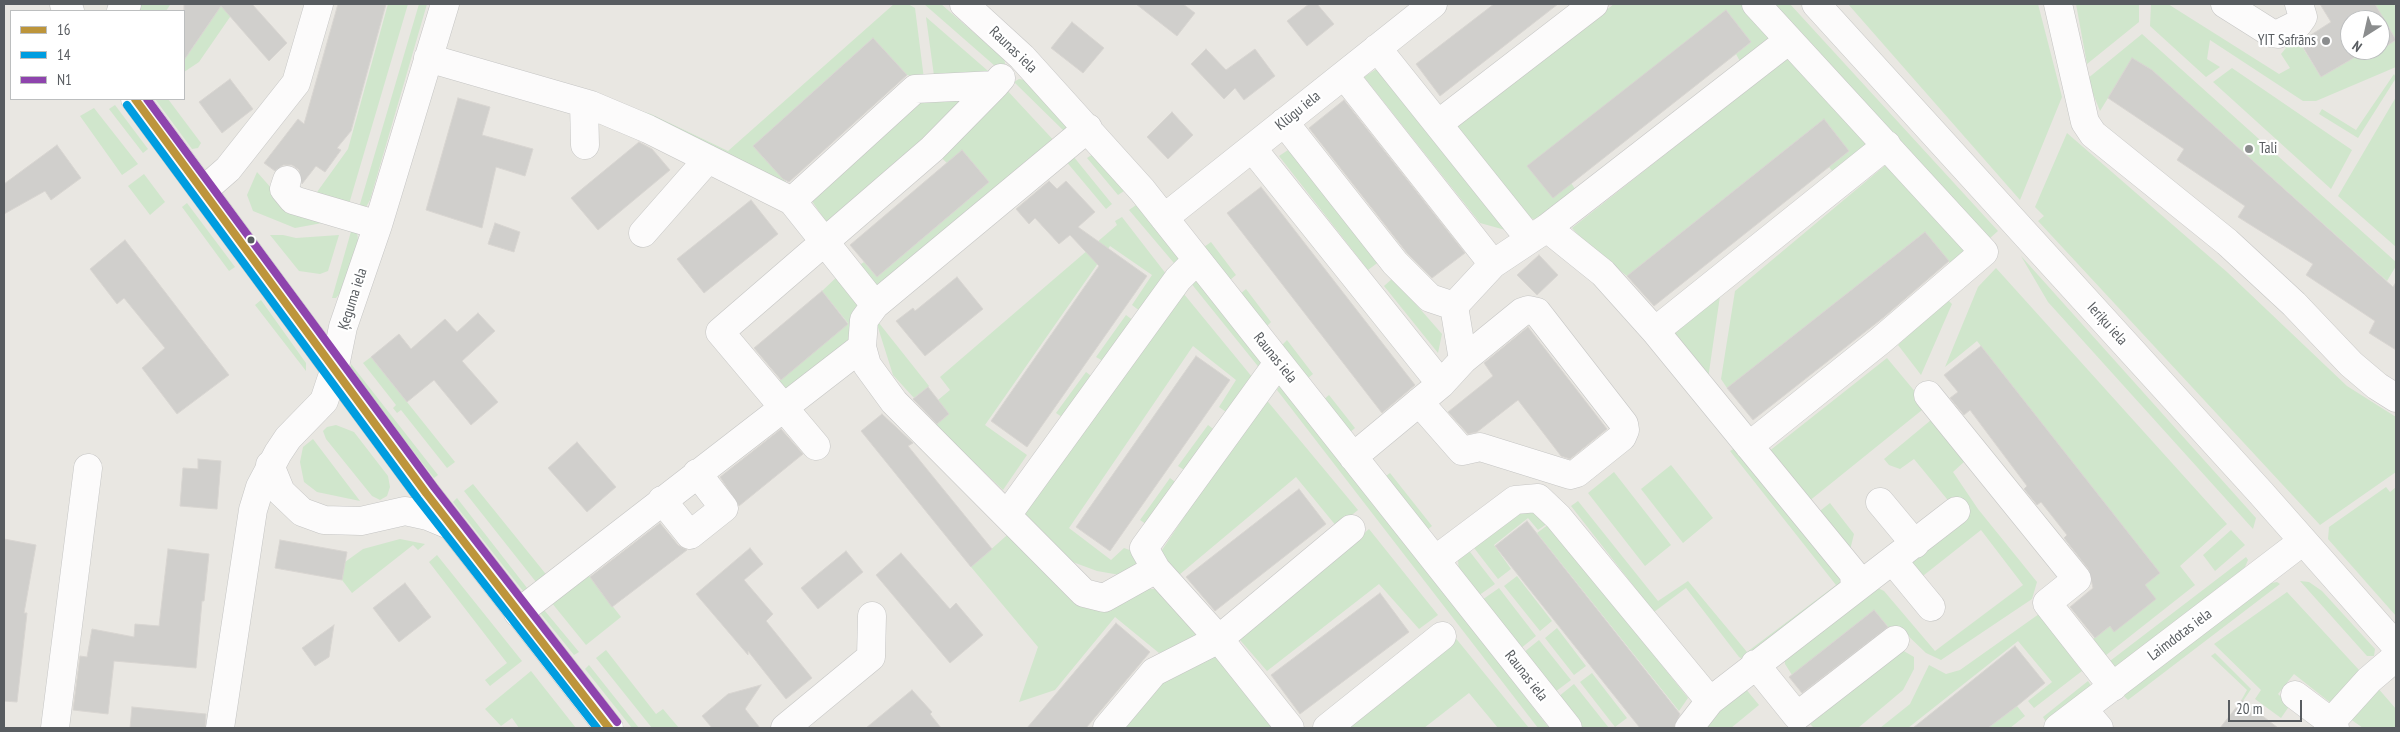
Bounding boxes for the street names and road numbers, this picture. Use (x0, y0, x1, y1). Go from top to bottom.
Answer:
street label: Raunas iela (985, 23, 1041, 77)
street label: Klūgu iela (1272, 87, 1324, 135)
street label: Ķeguma iela (335, 266, 371, 332)
street label: Ieriķu iela (2083, 299, 2131, 349)
street label: Raunas iela (1249, 329, 1301, 387)
street label: Laimdotas iela (2145, 605, 2215, 665)
street label: Raunas iela (1501, 647, 1551, 705)

